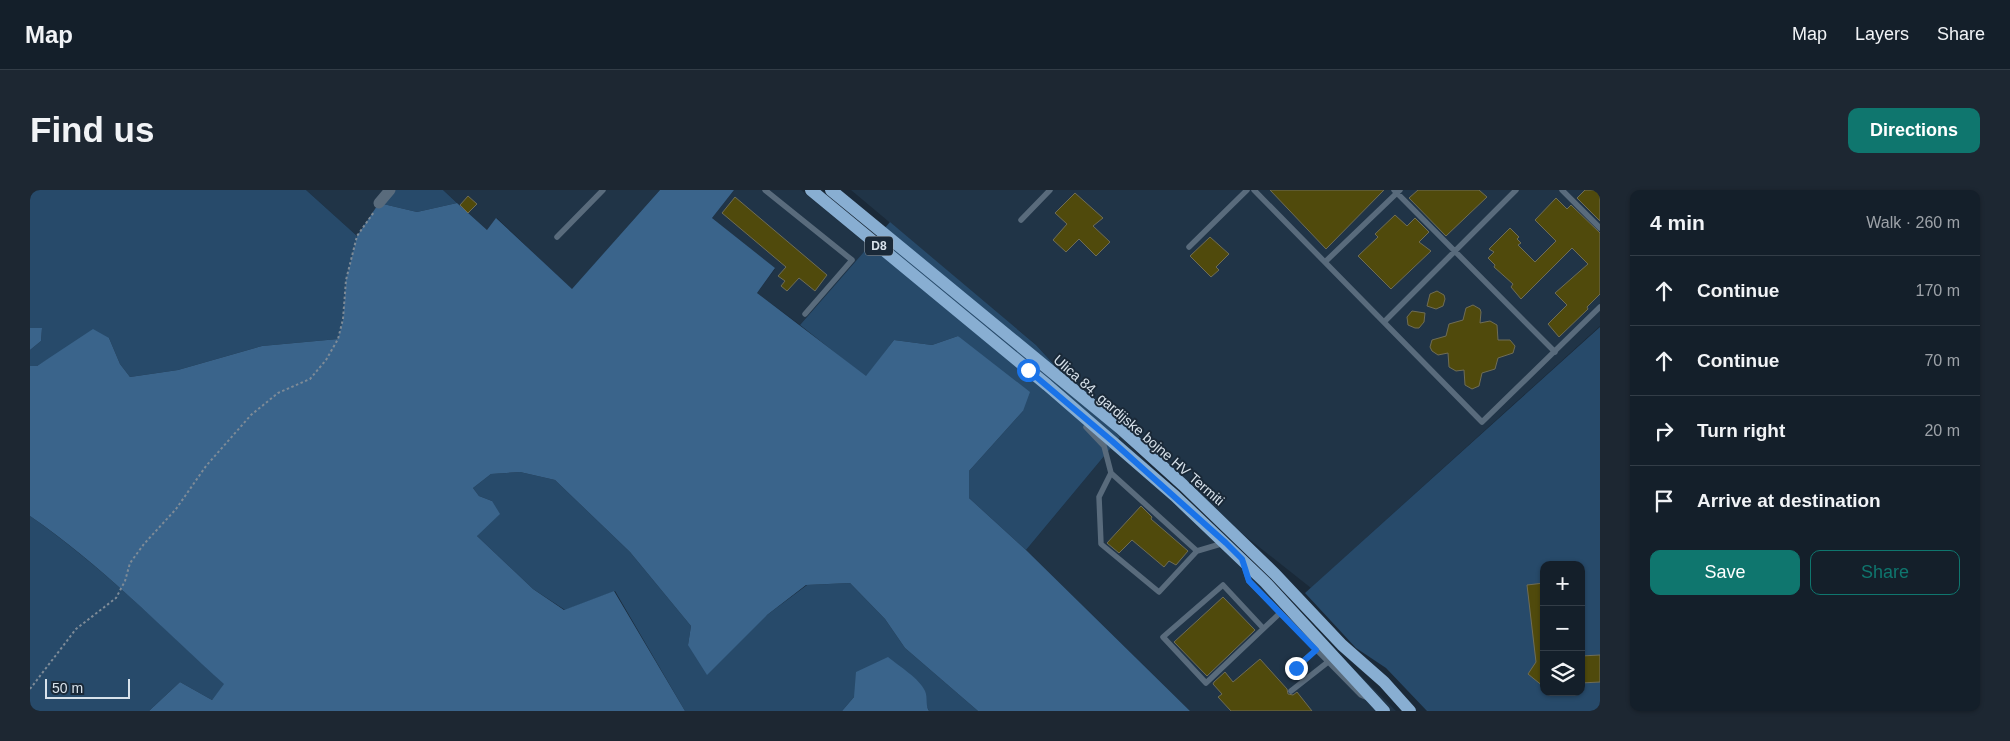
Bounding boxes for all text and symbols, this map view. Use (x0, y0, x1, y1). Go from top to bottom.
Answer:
text: Map (25, 21, 73, 48)
text: Map (1792, 24, 1827, 44)
text: Layers (1855, 24, 1909, 44)
text: Share (1937, 24, 1985, 44)
button: Directions (1848, 108, 1980, 153)
text: Find us (30, 110, 154, 149)
text: 4 min (1650, 211, 1705, 234)
text: Walk · 260 m (1866, 214, 1960, 231)
road number: D8 (865, 236, 893, 256)
icon: ahead (1650, 277, 1678, 305)
text: Continue (1697, 280, 1779, 301)
text: 170 m (1916, 282, 1960, 299)
icon: ahead (1650, 347, 1678, 375)
text: Continue (1697, 350, 1779, 371)
street label: Ulica 84. gardijske bojne HV Termiti (1050, 352, 1228, 508)
text: 70 m (1924, 352, 1960, 369)
route start (1017, 359, 1040, 382)
icon: right (1650, 417, 1678, 445)
text: Turn right (1697, 420, 1785, 441)
text: 20 m (1924, 422, 1960, 439)
icon: arrive (1650, 487, 1678, 515)
text: Arrive at destination (1697, 490, 1881, 511)
button: Save (1650, 550, 1800, 595)
button: Share (1810, 550, 1960, 595)
map controls (1540, 561, 1585, 696)
button: + (1540, 561, 1585, 606)
button: − (1540, 606, 1585, 651)
button: layers (1540, 651, 1585, 696)
route end (1285, 657, 1308, 680)
scale bar (45, 676, 130, 699)
text: 50 m (52, 680, 83, 696)

